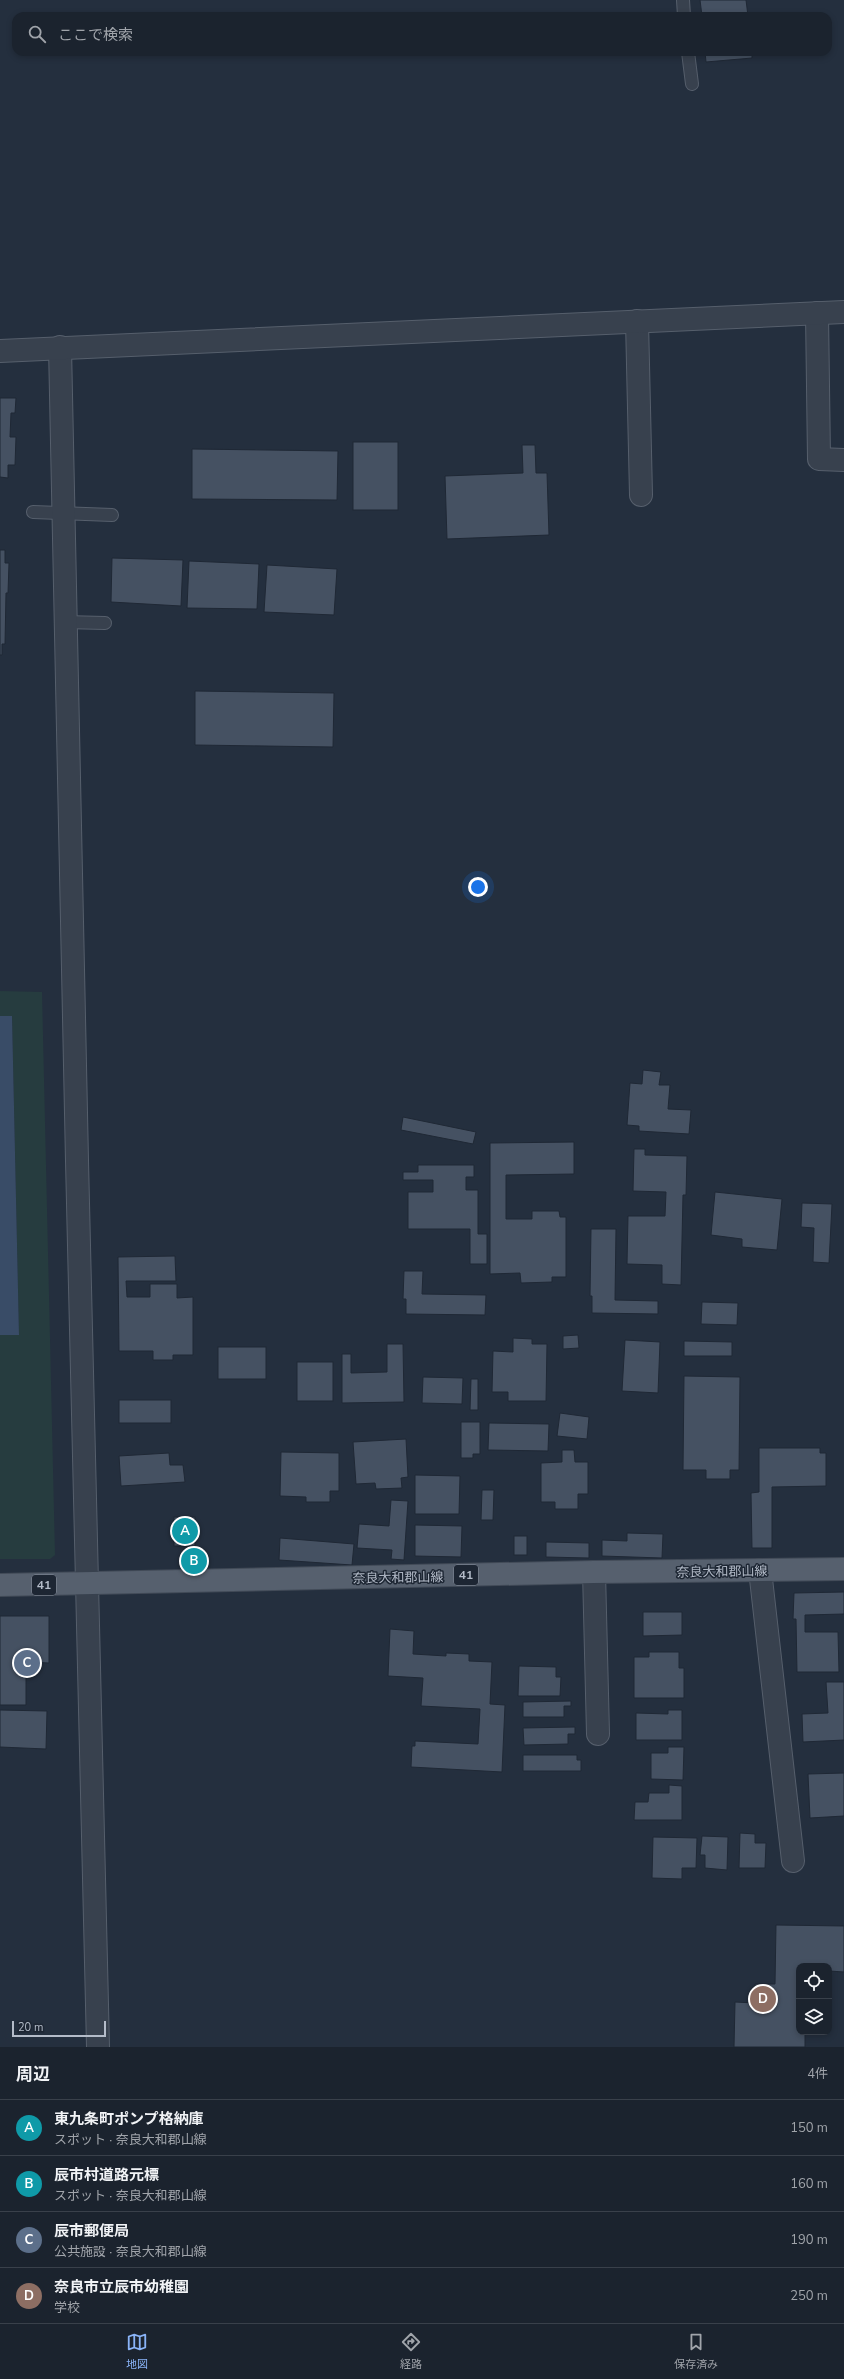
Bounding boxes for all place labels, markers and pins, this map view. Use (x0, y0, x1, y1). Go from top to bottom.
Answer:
pin: A (172, 1516, 198, 1546)
pin: B (181, 1546, 207, 1576)
pin: C (14, 1648, 40, 1678)
pin: D (750, 1984, 776, 2014)

